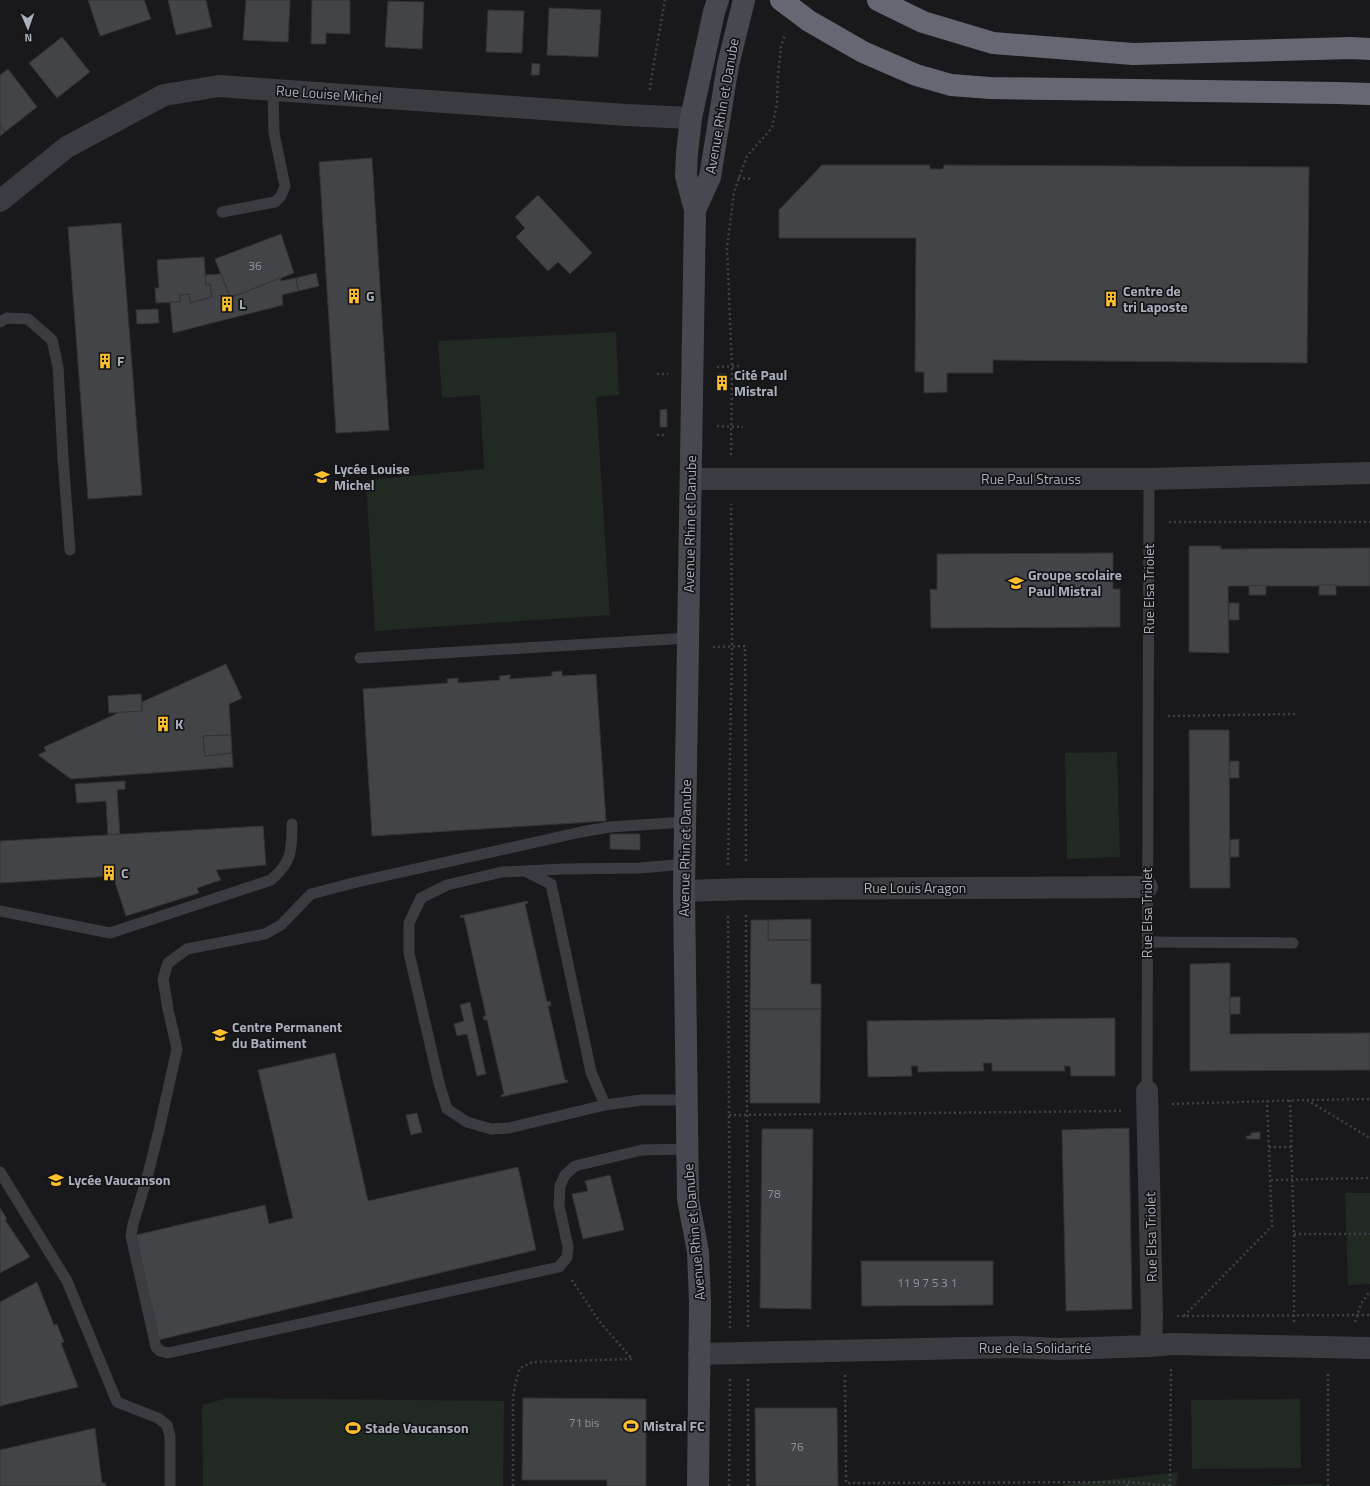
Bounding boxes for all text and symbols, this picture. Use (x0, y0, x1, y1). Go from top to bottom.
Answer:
north arrow (8, 8, 48, 48)
text: N (24, 30, 32, 46)
street label: Avenue Rhin et Danube (699, 37, 744, 175)
street label: Rue Louise Michel (275, 79, 383, 108)
house number: 36 (248, 256, 262, 275)
place label: Centre de tri Laposte (1123, 280, 1188, 317)
place label: G (366, 285, 375, 306)
building icon: G (345, 287, 363, 305)
building icon: Centre de tri Laposte (1102, 290, 1120, 308)
place label: L (239, 293, 246, 314)
building icon: L (218, 295, 236, 313)
place label: F (117, 350, 125, 371)
building icon: F (96, 352, 114, 370)
place label: Cité Paul Mistral (734, 364, 787, 401)
building icon: Cité Paul Mistral (713, 374, 731, 392)
street label: Avenue Rhin et Danube (678, 455, 701, 593)
place label: Lycée Louise Michel (334, 458, 410, 495)
school or university icon: Lycée Louise Michel (313, 468, 331, 486)
street label: Rue Paul Strauss (981, 468, 1081, 489)
street label: Rue Elsa Triolet (1138, 544, 1159, 634)
place label: Groupe scolaire Paul Mistral (1028, 564, 1122, 601)
school or university icon: Groupe scolaire Paul Mistral (1007, 574, 1025, 592)
place label: K (175, 713, 184, 734)
building icon: K (154, 715, 172, 733)
street label: Avenue Rhin et Danube (673, 779, 696, 917)
place label: C (121, 862, 129, 883)
building icon: C (100, 864, 118, 882)
street label: Rue Elsa Triolet (1136, 868, 1157, 958)
street label: Rue Louis Aragon (864, 877, 966, 898)
place label: Centre Permanent du Batiment (232, 1016, 342, 1053)
school or university icon: Centre Permanent du Batiment (211, 1026, 229, 1044)
street label: Avenue Rhin et Danube (677, 1163, 710, 1301)
place label: Lycée Vaucanson (68, 1169, 171, 1190)
school or university icon: Lycée Vaucanson (47, 1171, 65, 1189)
house number: 78 (767, 1184, 781, 1203)
street label: Rue Elsa Triolet (1139, 1192, 1162, 1282)
house number: 11 9 7 5 3 1 (897, 1273, 957, 1292)
street label: Rue de la Solidarité (979, 1337, 1091, 1358)
house number: 71 bis (569, 1413, 600, 1432)
place label: Mistral FC (643, 1415, 705, 1436)
place label: Stade Vaucanson (365, 1417, 469, 1438)
sports icon: Mistral FC (622, 1417, 640, 1435)
sports icon: Stade Vaucanson (344, 1419, 362, 1437)
house number: 76 (790, 1437, 804, 1456)

